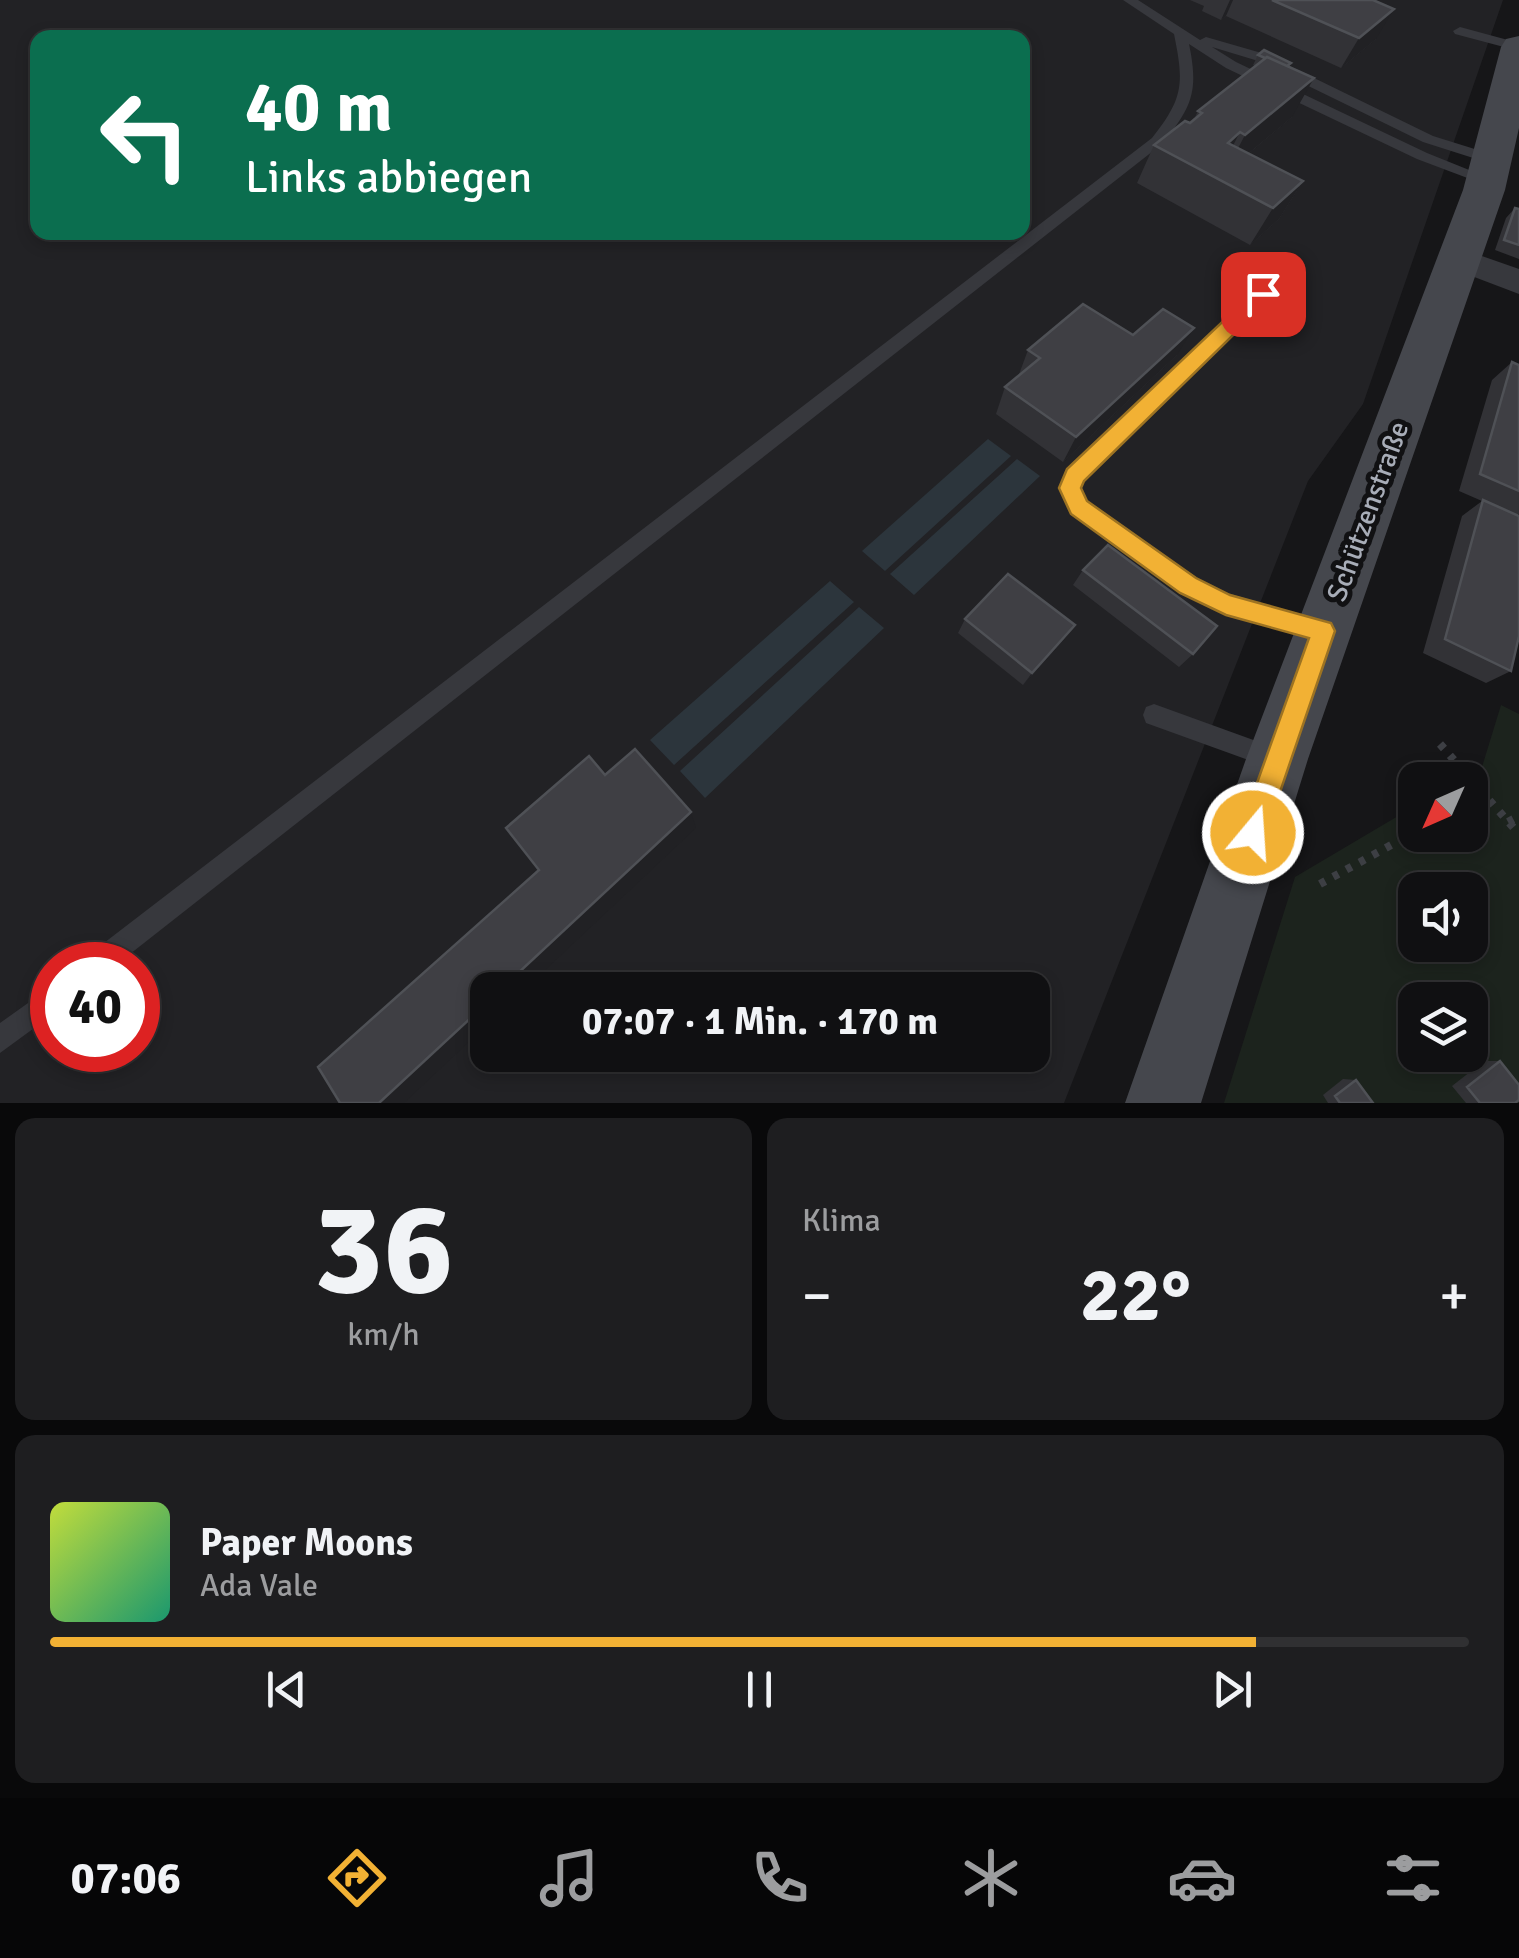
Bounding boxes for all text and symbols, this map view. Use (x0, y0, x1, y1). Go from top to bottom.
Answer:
text: 40 m (245, 64, 393, 150)
icon: left (80, 70, 210, 200)
text: Links abbiegen (245, 150, 532, 205)
pin (1221, 252, 1306, 337)
icon: arrive (1236, 267, 1291, 322)
street label: Schützenstraße (1320, 417, 1416, 606)
north arrow (1398, 762, 1488, 852)
map controls (1398, 762, 1488, 1072)
position arrow (1201, 781, 1305, 885)
button: sound (1398, 872, 1488, 962)
speed limit sign: 40 (30, 942, 160, 1072)
button: layers (1398, 982, 1488, 1072)
text: 07:07 · 1 Min. · 170 m (582, 998, 938, 1045)
text: 36 (313, 1170, 454, 1330)
text: Klima (802, 1201, 881, 1240)
text: 22° (1080, 1249, 1191, 1342)
text: − (802, 1262, 832, 1330)
text: + (1439, 1262, 1469, 1330)
text: km/h (347, 1315, 420, 1354)
text: Paper Moons (200, 1519, 413, 1566)
text: Ada Vale (200, 1566, 318, 1605)
icon: previous (259, 1662, 314, 1717)
icon: pause (732, 1662, 787, 1717)
icon: next (1205, 1662, 1260, 1717)
icon: directions (322, 1843, 392, 1913)
icon: music (534, 1843, 604, 1913)
icon: phone (745, 1843, 815, 1913)
icon: climate (956, 1843, 1026, 1913)
icon: car (1167, 1843, 1237, 1913)
icon: filters (1378, 1843, 1448, 1913)
text: 07:06 (71, 1851, 181, 1906)

